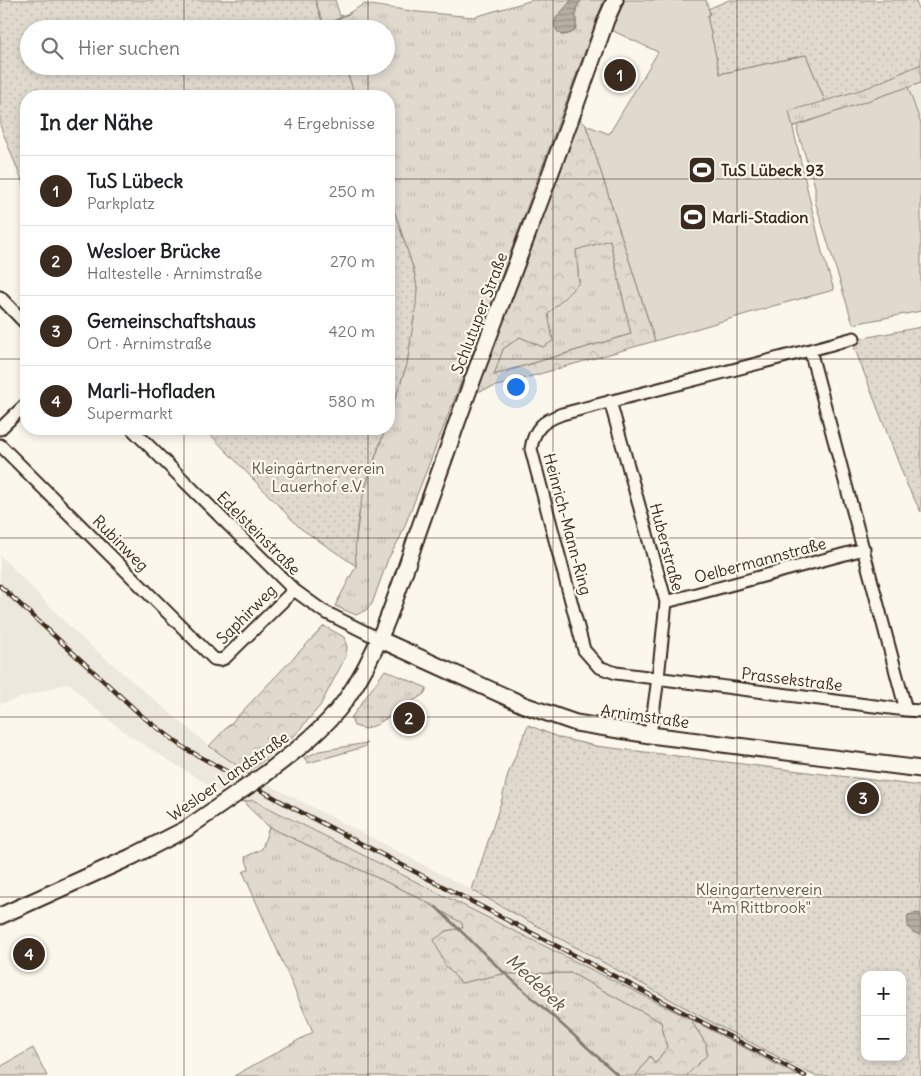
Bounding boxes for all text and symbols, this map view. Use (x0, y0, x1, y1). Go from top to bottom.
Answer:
search box (20, 20, 395, 75)
icon: search (38, 34, 66, 62)
text: Hier suchen (78, 36, 180, 60)
pin: 1 (604, 56, 636, 94)
text: In der Nähe (40, 109, 153, 136)
text: 4 Ergebnisse (284, 113, 375, 133)
sports icon: TuS Lübeck 93 (687, 155, 717, 185)
place label: TuS Lübeck 93 (721, 160, 824, 180)
text: TuS Lübeck (87, 169, 183, 193)
text: 1 (53, 181, 59, 201)
text: 250 m (329, 181, 375, 201)
text: Parkplatz (87, 193, 155, 213)
sports icon: Marli-Stadion (678, 202, 708, 232)
place label: Marli-Stadion (712, 207, 808, 227)
text: Wesloer Brücke (87, 239, 221, 263)
street label: Schlutuper Straße (447, 249, 511, 377)
text: 2 (52, 251, 60, 271)
text: 270 m (330, 251, 375, 271)
text: Haltestelle · Arnimstraße (87, 263, 262, 283)
text: Gemeinschaftshaus (87, 309, 256, 333)
text: 3 (51, 321, 61, 341)
text: 420 m (329, 321, 375, 341)
text: Ort · Arnimstraße (87, 333, 212, 353)
your location (503, 374, 529, 400)
text: Marli-Hofladen (87, 379, 215, 403)
text: 4 (51, 391, 61, 411)
text: 580 m (328, 391, 375, 411)
text: Supermarkt (87, 403, 173, 423)
street label: Heinrich-Mann-Ring (539, 451, 597, 597)
park label: Kleingärtnerverein Lauerhof e.V. (251, 458, 385, 496)
street label: Edelsteinstraße (213, 487, 305, 579)
street label: Huberstraße (646, 501, 688, 593)
street label: Rubinweg (89, 511, 153, 575)
street label: Oelbermannstraße (692, 533, 828, 587)
street label: Saphirweg (212, 580, 280, 648)
street label: Prassekstraße (740, 663, 844, 695)
pin: 2 (393, 699, 425, 737)
street label: Arnimstraße (599, 700, 691, 732)
street label: Wesloer Landstraße (164, 727, 292, 825)
pin: 3 (847, 779, 879, 817)
park label: Kleingartenverein "Am Rittbrook" (696, 879, 822, 917)
pin: 4 (13, 935, 45, 973)
water label: Medebek (501, 949, 572, 1017)
map controls (861, 971, 906, 1061)
button: + (861, 971, 906, 1016)
button: − (861, 1016, 906, 1061)

